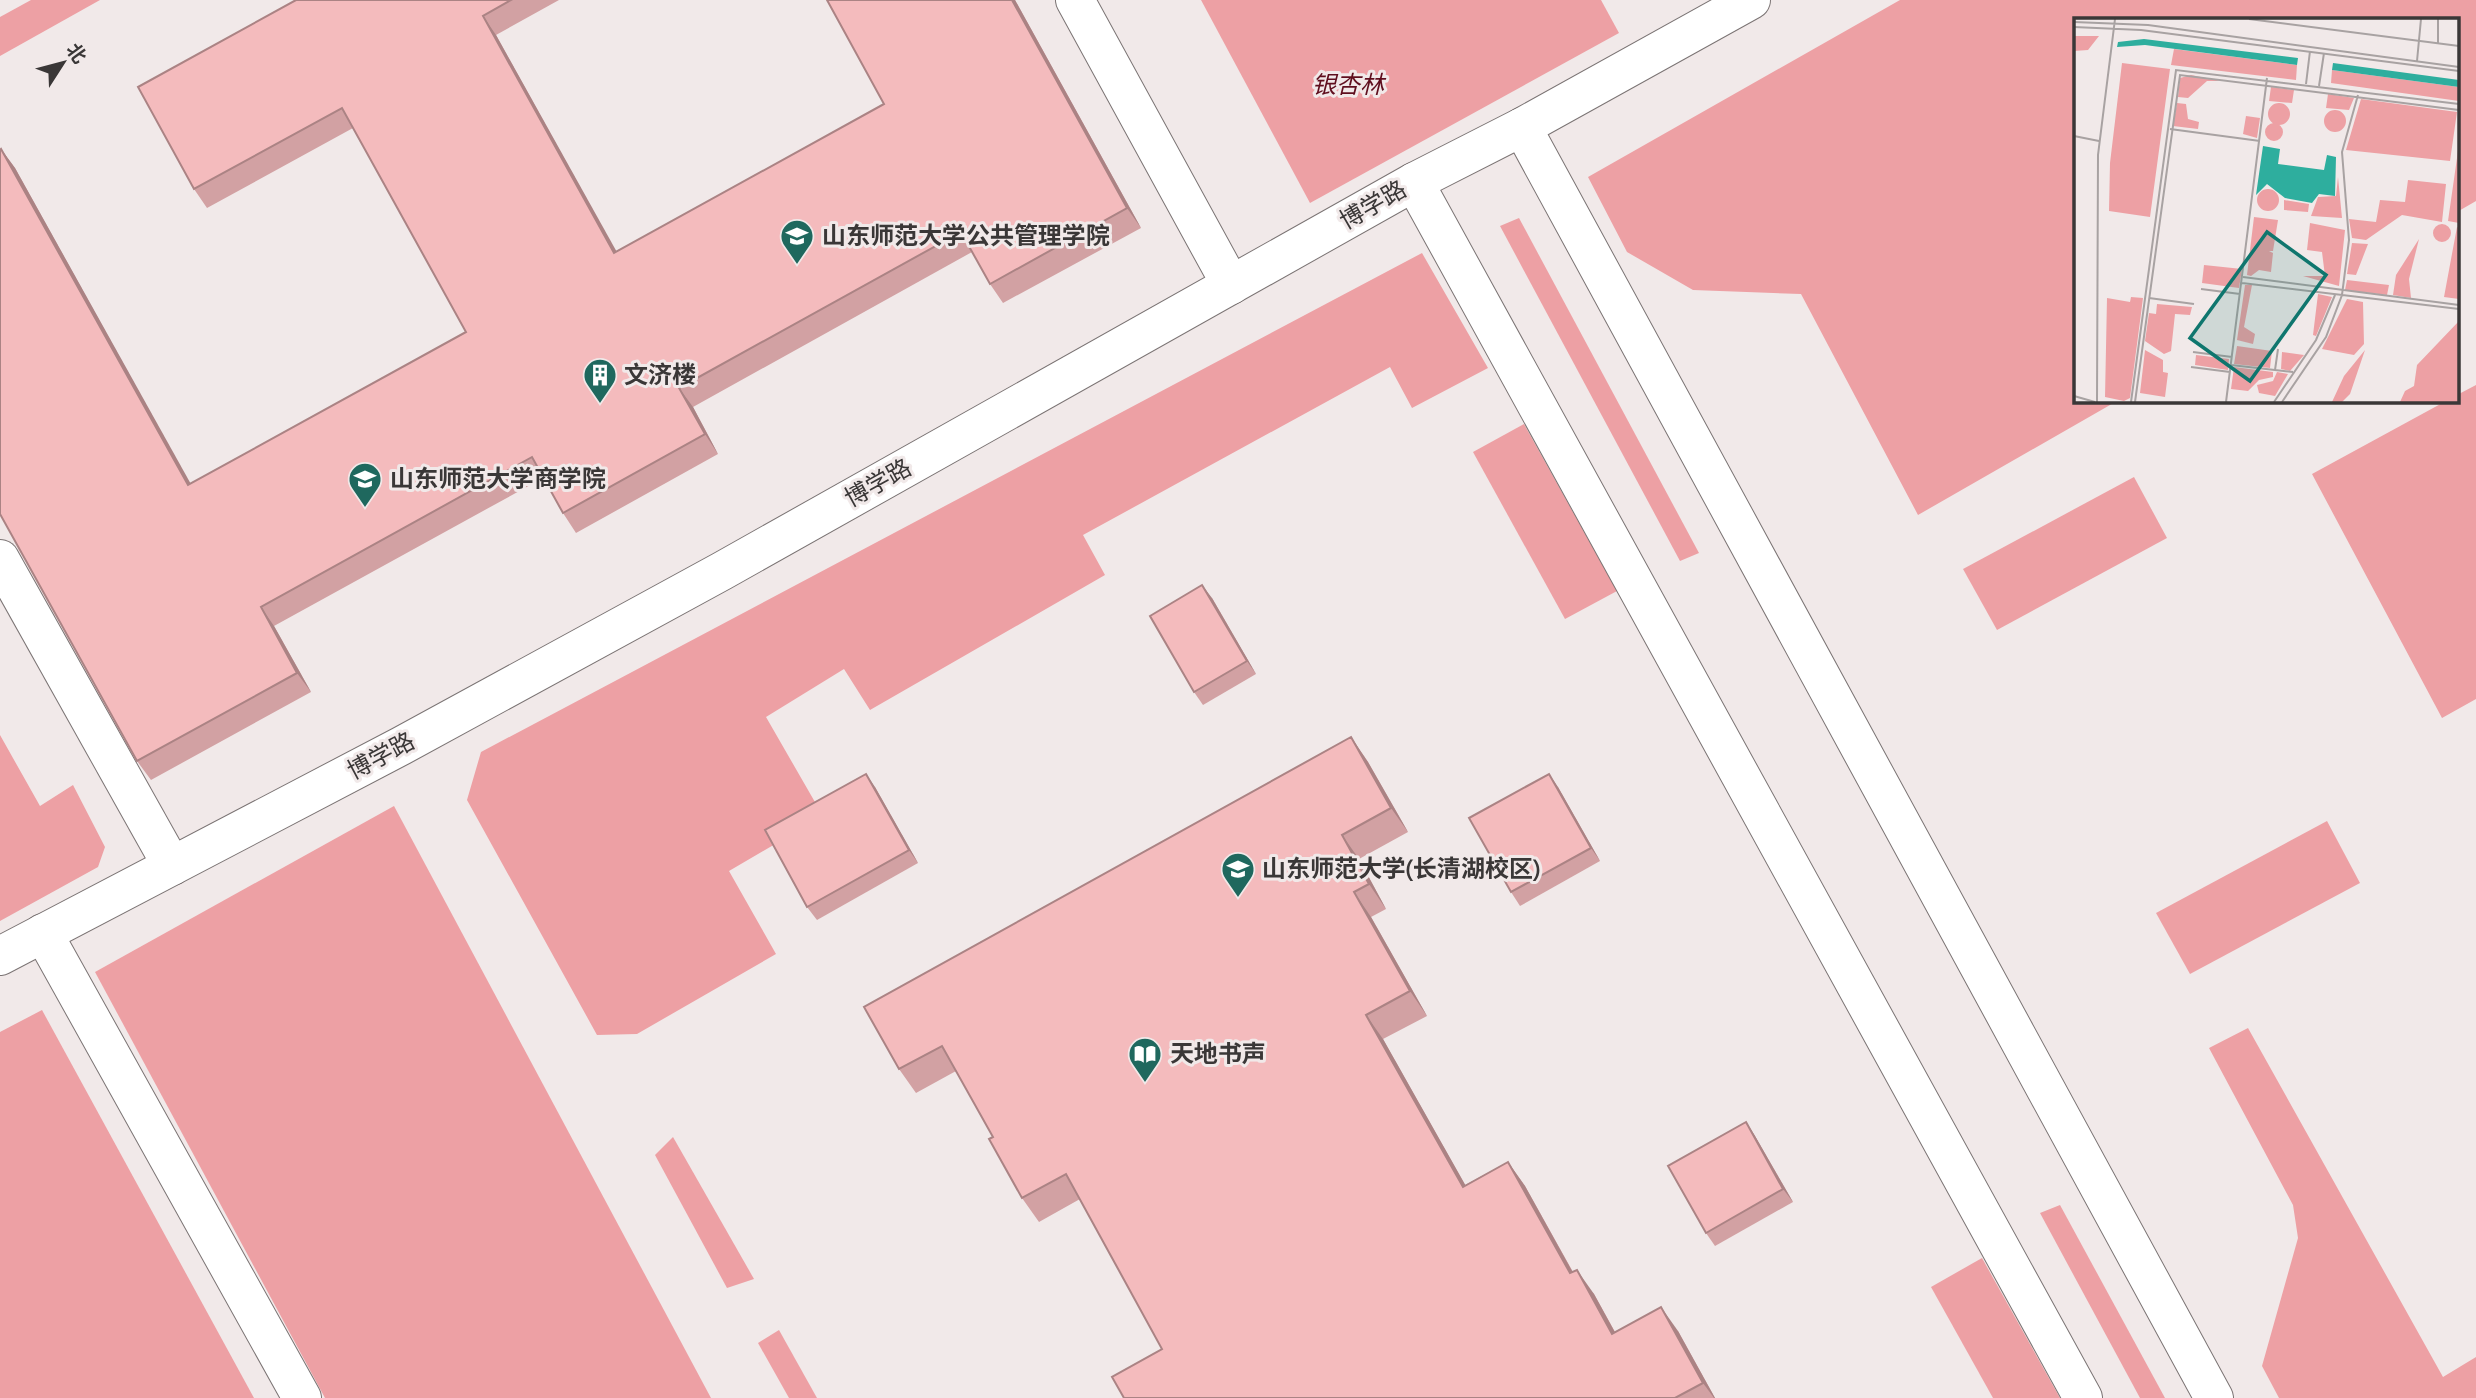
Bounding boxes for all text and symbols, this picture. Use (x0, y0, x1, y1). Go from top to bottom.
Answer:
inset map (2074, 18, 2458, 402)
north arrow (28, 28, 98, 98)
text: 北 (61, 39, 91, 68)
park label: 银杏林 (1312, 70, 1387, 99)
street label: 博学路 (1334, 174, 1411, 235)
school or university icon: 山东师范大学公共管理学院 (778, 217, 816, 266)
place label: 山东师范大学公共管理学院 (822, 221, 1110, 250)
building icon: 文济楼 (581, 356, 619, 405)
place label: 文济楼 (624, 360, 696, 389)
street label: 博学路 (839, 452, 916, 513)
school or university icon: 山东师范大学商学院 (346, 460, 384, 509)
place label: 山东师范大学商学院 (390, 464, 606, 493)
street label: 博学路 (342, 726, 419, 785)
school or university icon: 山东师范大学(长清湖校区) (1219, 850, 1257, 899)
place label: 山东师范大学(长清湖校区) (1262, 854, 1540, 883)
library icon: 天地书声 (1126, 1035, 1164, 1084)
place label: 天地书声 (1170, 1039, 1266, 1068)

